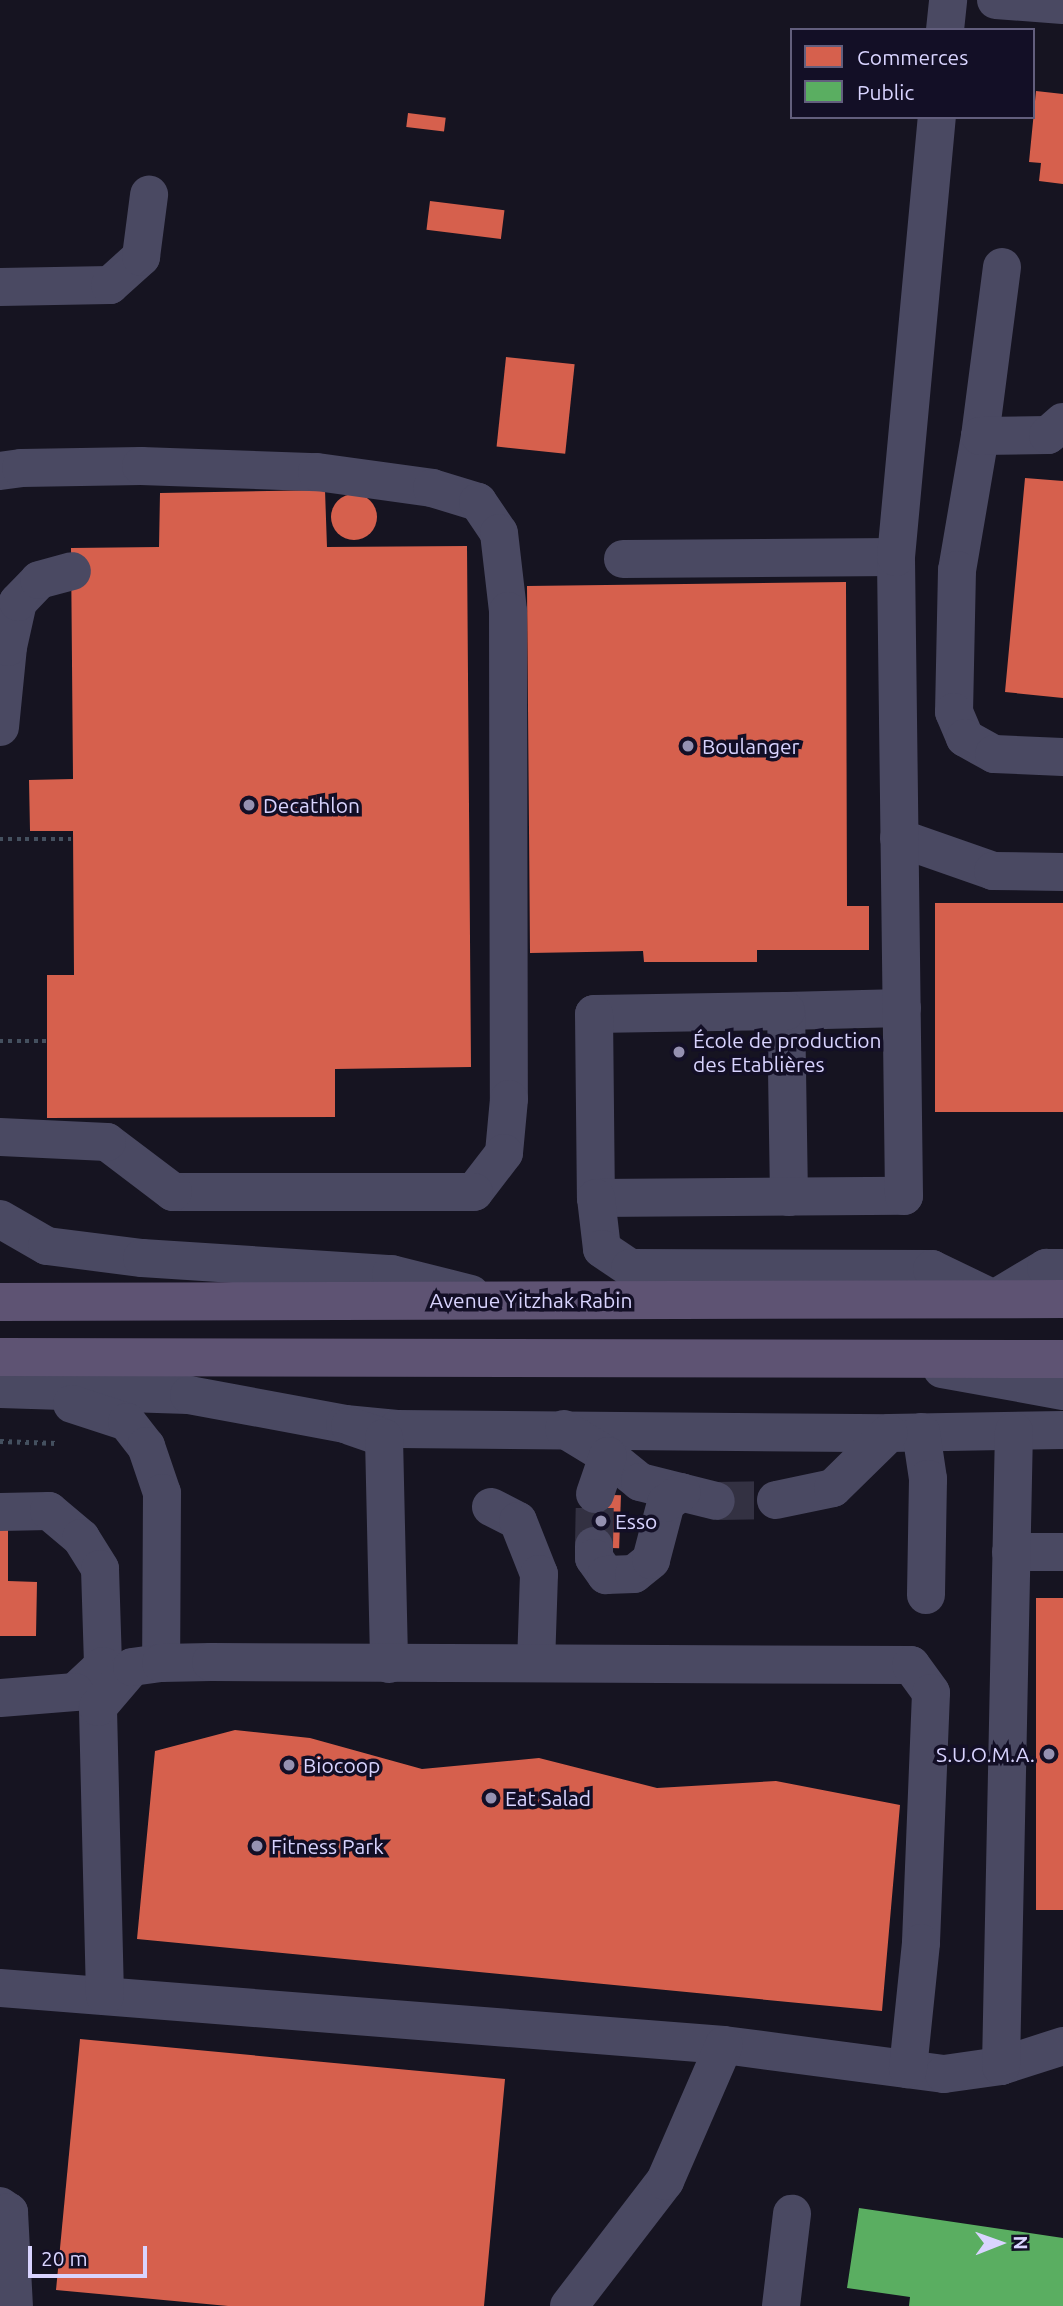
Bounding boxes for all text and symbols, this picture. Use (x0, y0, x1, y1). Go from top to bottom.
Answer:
legend (790, 28, 1035, 119)
text: Commerces (857, 45, 968, 69)
text: Public (857, 80, 914, 104)
place label: Boulanger (702, 733, 800, 759)
marker: Boulanger (680, 738, 696, 754)
place label: Decathlon (263, 792, 360, 818)
marker: Decathlon (241, 797, 257, 813)
place label: École de production des Etablières (693, 1027, 882, 1077)
marker: École de production des Etablières (671, 1044, 687, 1060)
street label: Avenue Yitzhak Rabin (430, 1287, 632, 1313)
place label: Esso (615, 1508, 657, 1534)
marker: Esso (593, 1513, 609, 1529)
place label: S.U.O.M.A. (936, 1741, 1035, 1767)
marker: S.U.O.M.A. (1041, 1746, 1057, 1762)
place label: Biocoop (303, 1752, 380, 1778)
marker: Biocoop (281, 1757, 297, 1773)
place label: Eat Salad (505, 1785, 591, 1811)
marker: Eat Salad (483, 1790, 499, 1806)
place label: Fitness Park (271, 1833, 384, 1859)
marker: Fitness Park (249, 1838, 265, 1854)
north arrow (965, 2208, 1035, 2278)
scale bar (32, 2232, 150, 2276)
text: N (1010, 2235, 1032, 2250)
text: 20 m (41, 2246, 88, 2270)

